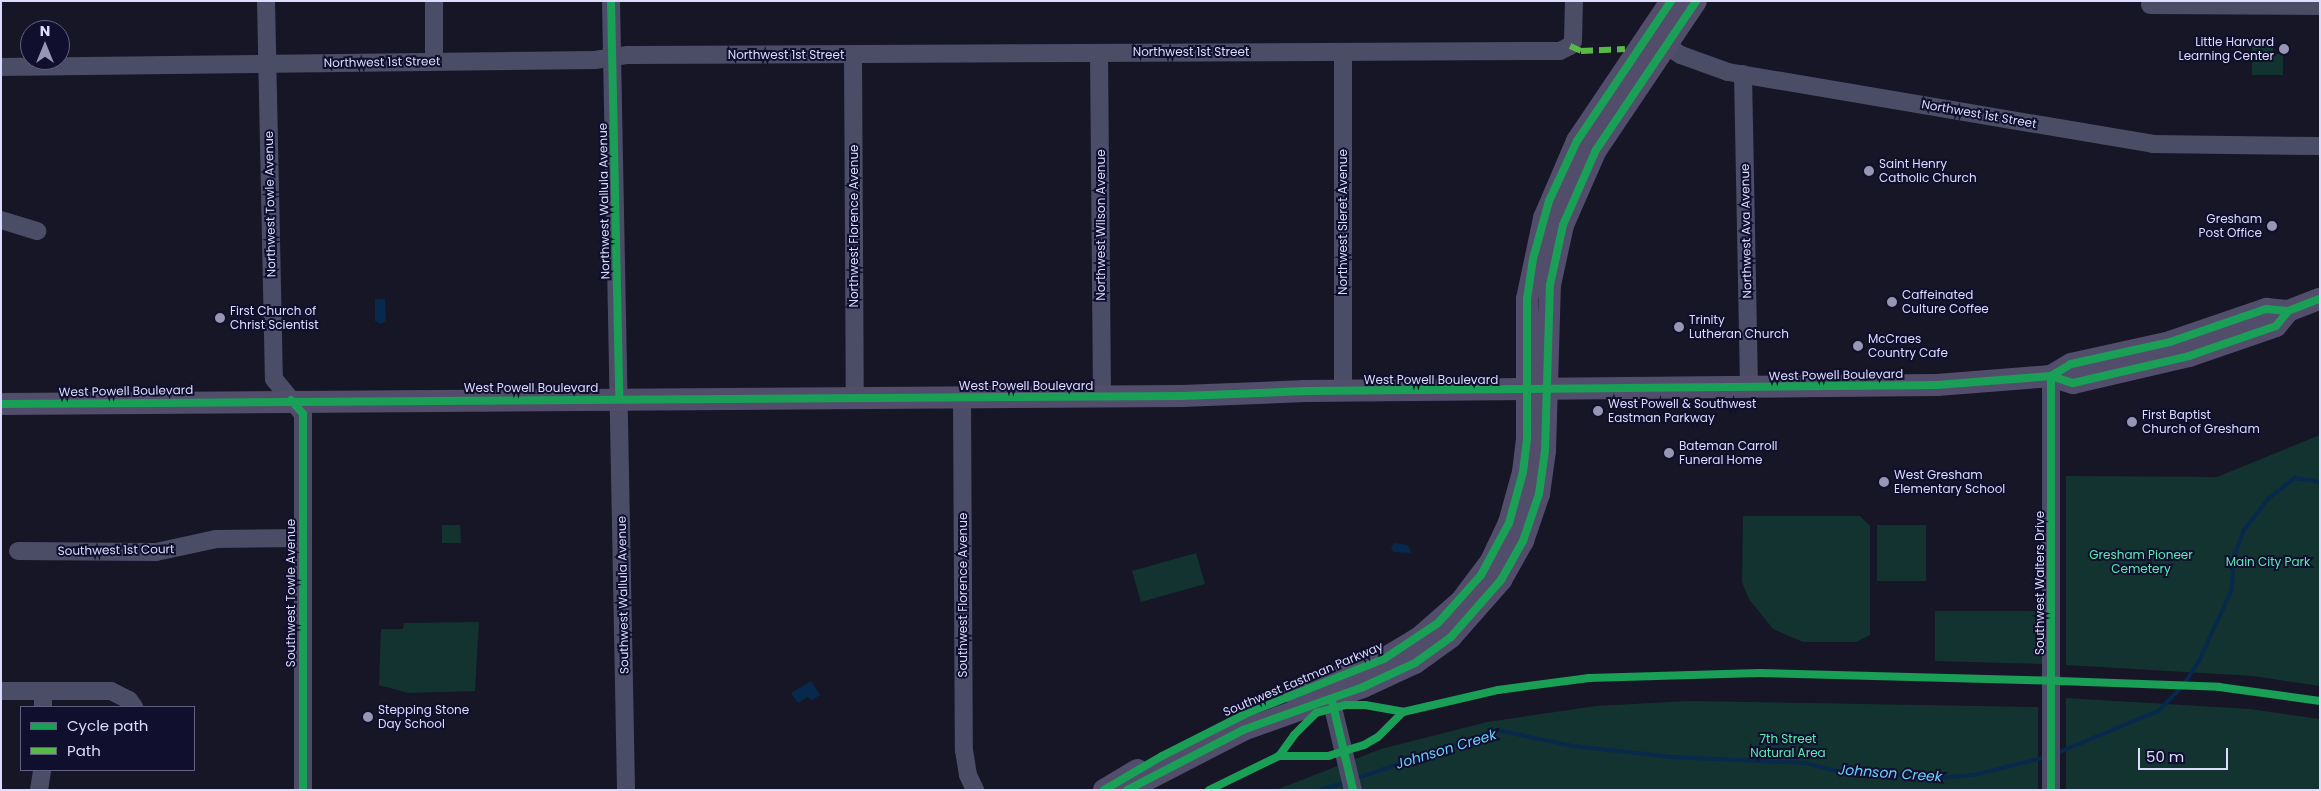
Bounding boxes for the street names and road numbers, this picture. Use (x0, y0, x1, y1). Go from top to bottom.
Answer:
street label: Northwest 1st Street (1133, 45, 1249, 59)
street label: Northwest 1st Street (728, 48, 844, 62)
street label: Northwest 1st Street (324, 54, 440, 70)
street label: Northwest 1st Street (1920, 97, 2038, 131)
street label: Northwest Wallula Avenue (595, 123, 613, 279)
street label: Northwest Towle Avenue (262, 131, 278, 277)
street label: Northwest Florence Avenue (847, 144, 861, 308)
street label: Northwest Wilson Avenue (1094, 149, 1108, 301)
street label: Northwest Sleret Avenue (1336, 149, 1350, 295)
street label: Northwest Ava Avenue (1738, 163, 1754, 299)
street label: West Powell Boulevard (1769, 367, 1903, 383)
street label: West Powell Boulevard (1364, 373, 1498, 387)
street label: West Powell Boulevard (959, 379, 1093, 393)
street label: West Powell Boulevard (464, 381, 598, 395)
street label: West Powell Boulevard (59, 383, 193, 399)
street label: Southwest Walters Drive (2033, 511, 2047, 655)
street label: Southwest Florence Avenue (956, 513, 970, 677)
street label: Southwest Wallula Avenue (614, 516, 632, 674)
street label: Southwest Towle Avenue (284, 519, 298, 667)
street label: Southwest 1st Court (58, 542, 174, 558)
street label: Southwest Eastman Parkway (1221, 639, 1385, 719)

